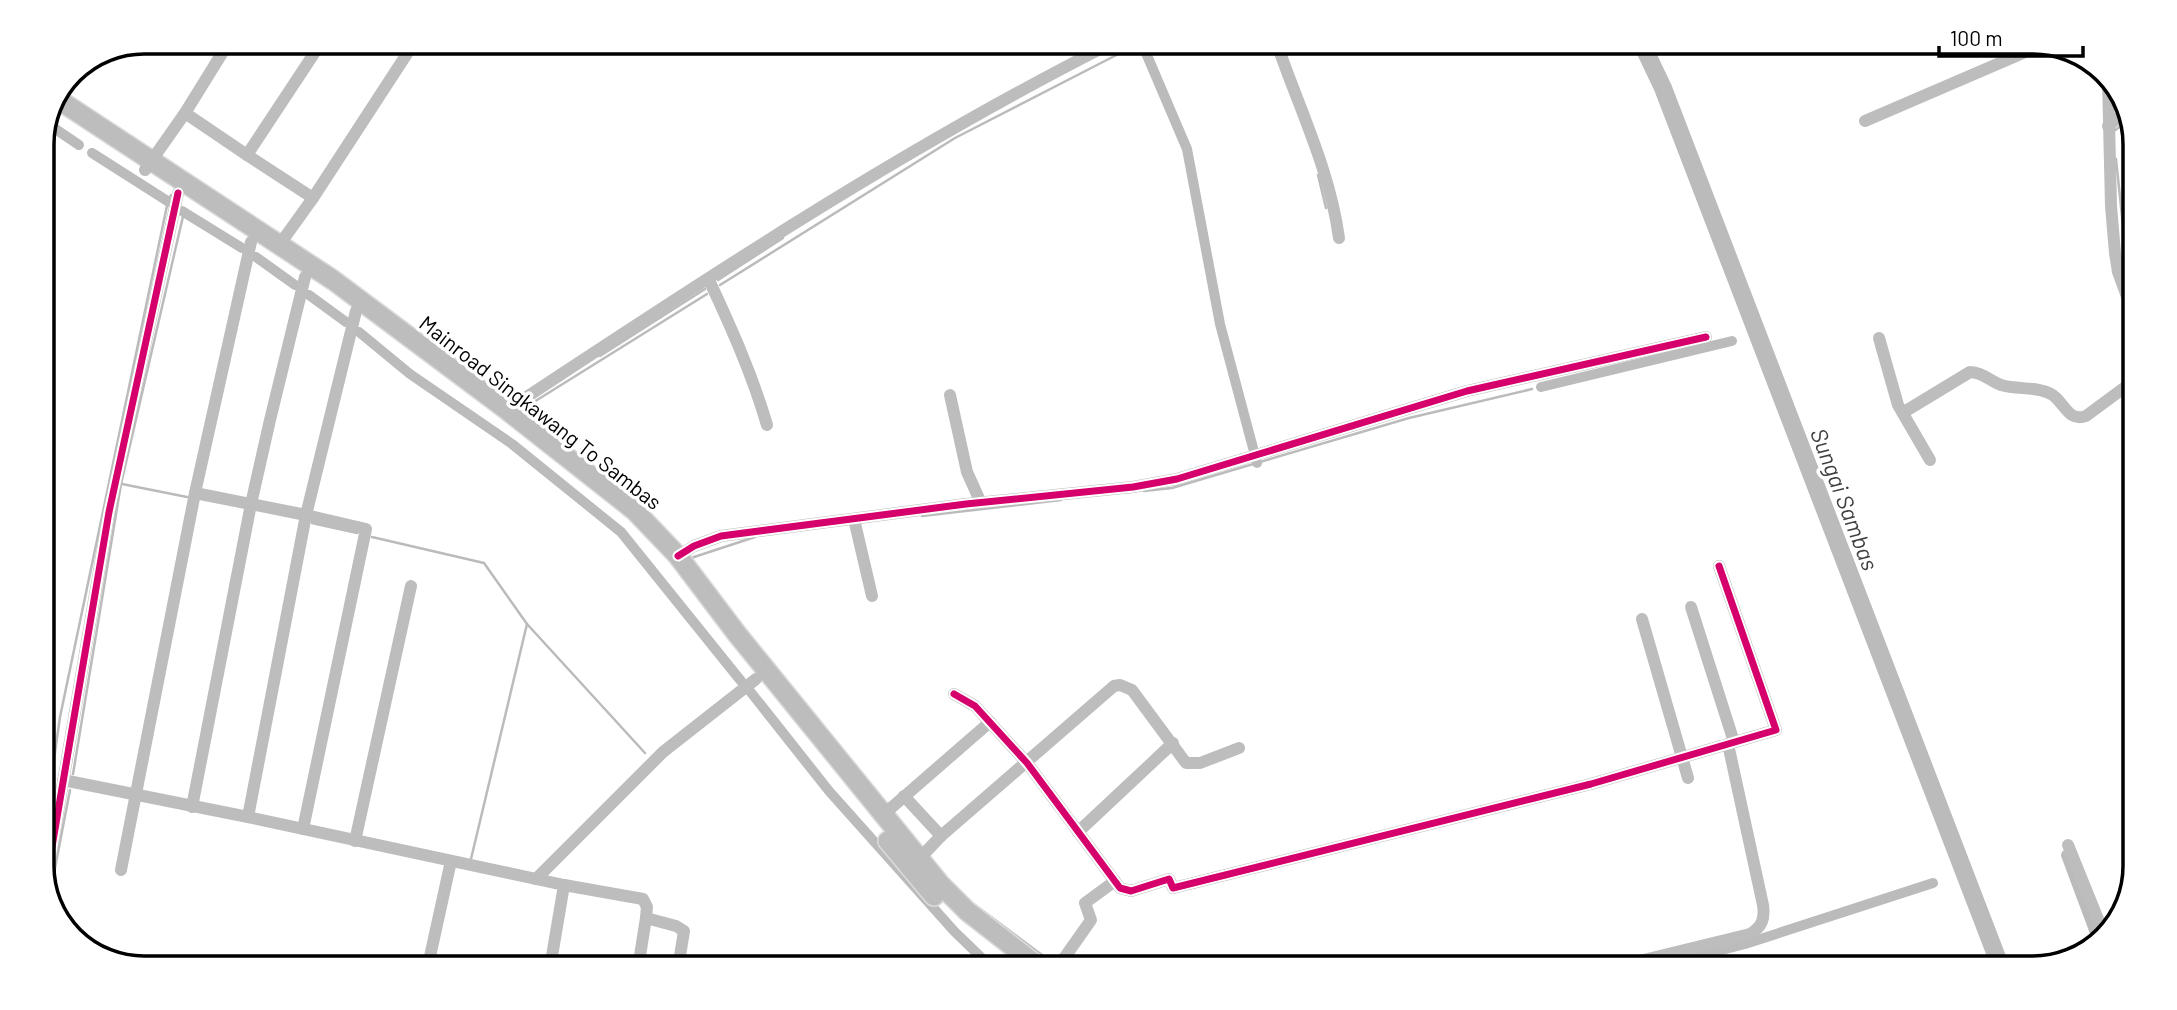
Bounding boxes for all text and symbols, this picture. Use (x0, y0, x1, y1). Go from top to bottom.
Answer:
scale bar (1939, 14, 2082, 58)
text: 100 m (1950, 25, 2003, 50)
street label: Mainroad Singkawang To Sambas (415, 310, 667, 514)
water label: Sungai Sambas (1805, 424, 1885, 574)

